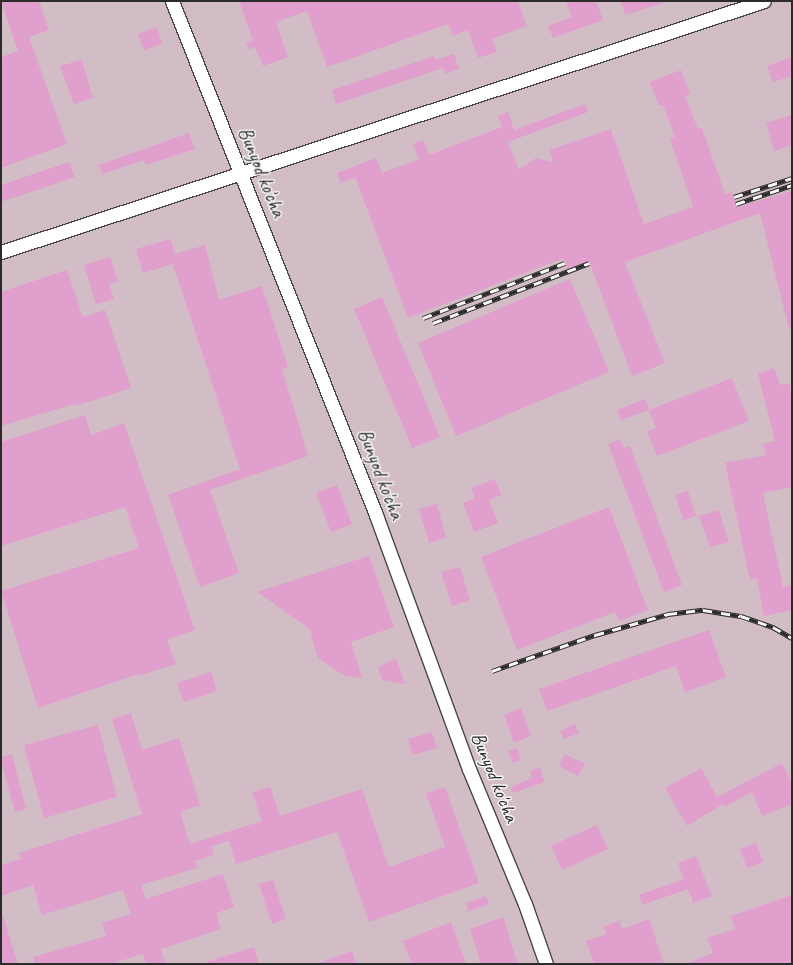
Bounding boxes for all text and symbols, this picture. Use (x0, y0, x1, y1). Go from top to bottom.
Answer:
street label: Bunyod ko'cha (233, 123, 291, 221)
street label: Bunyod ko'cha (353, 425, 409, 523)
street label: Bunyod ko'cha (466, 728, 524, 826)

